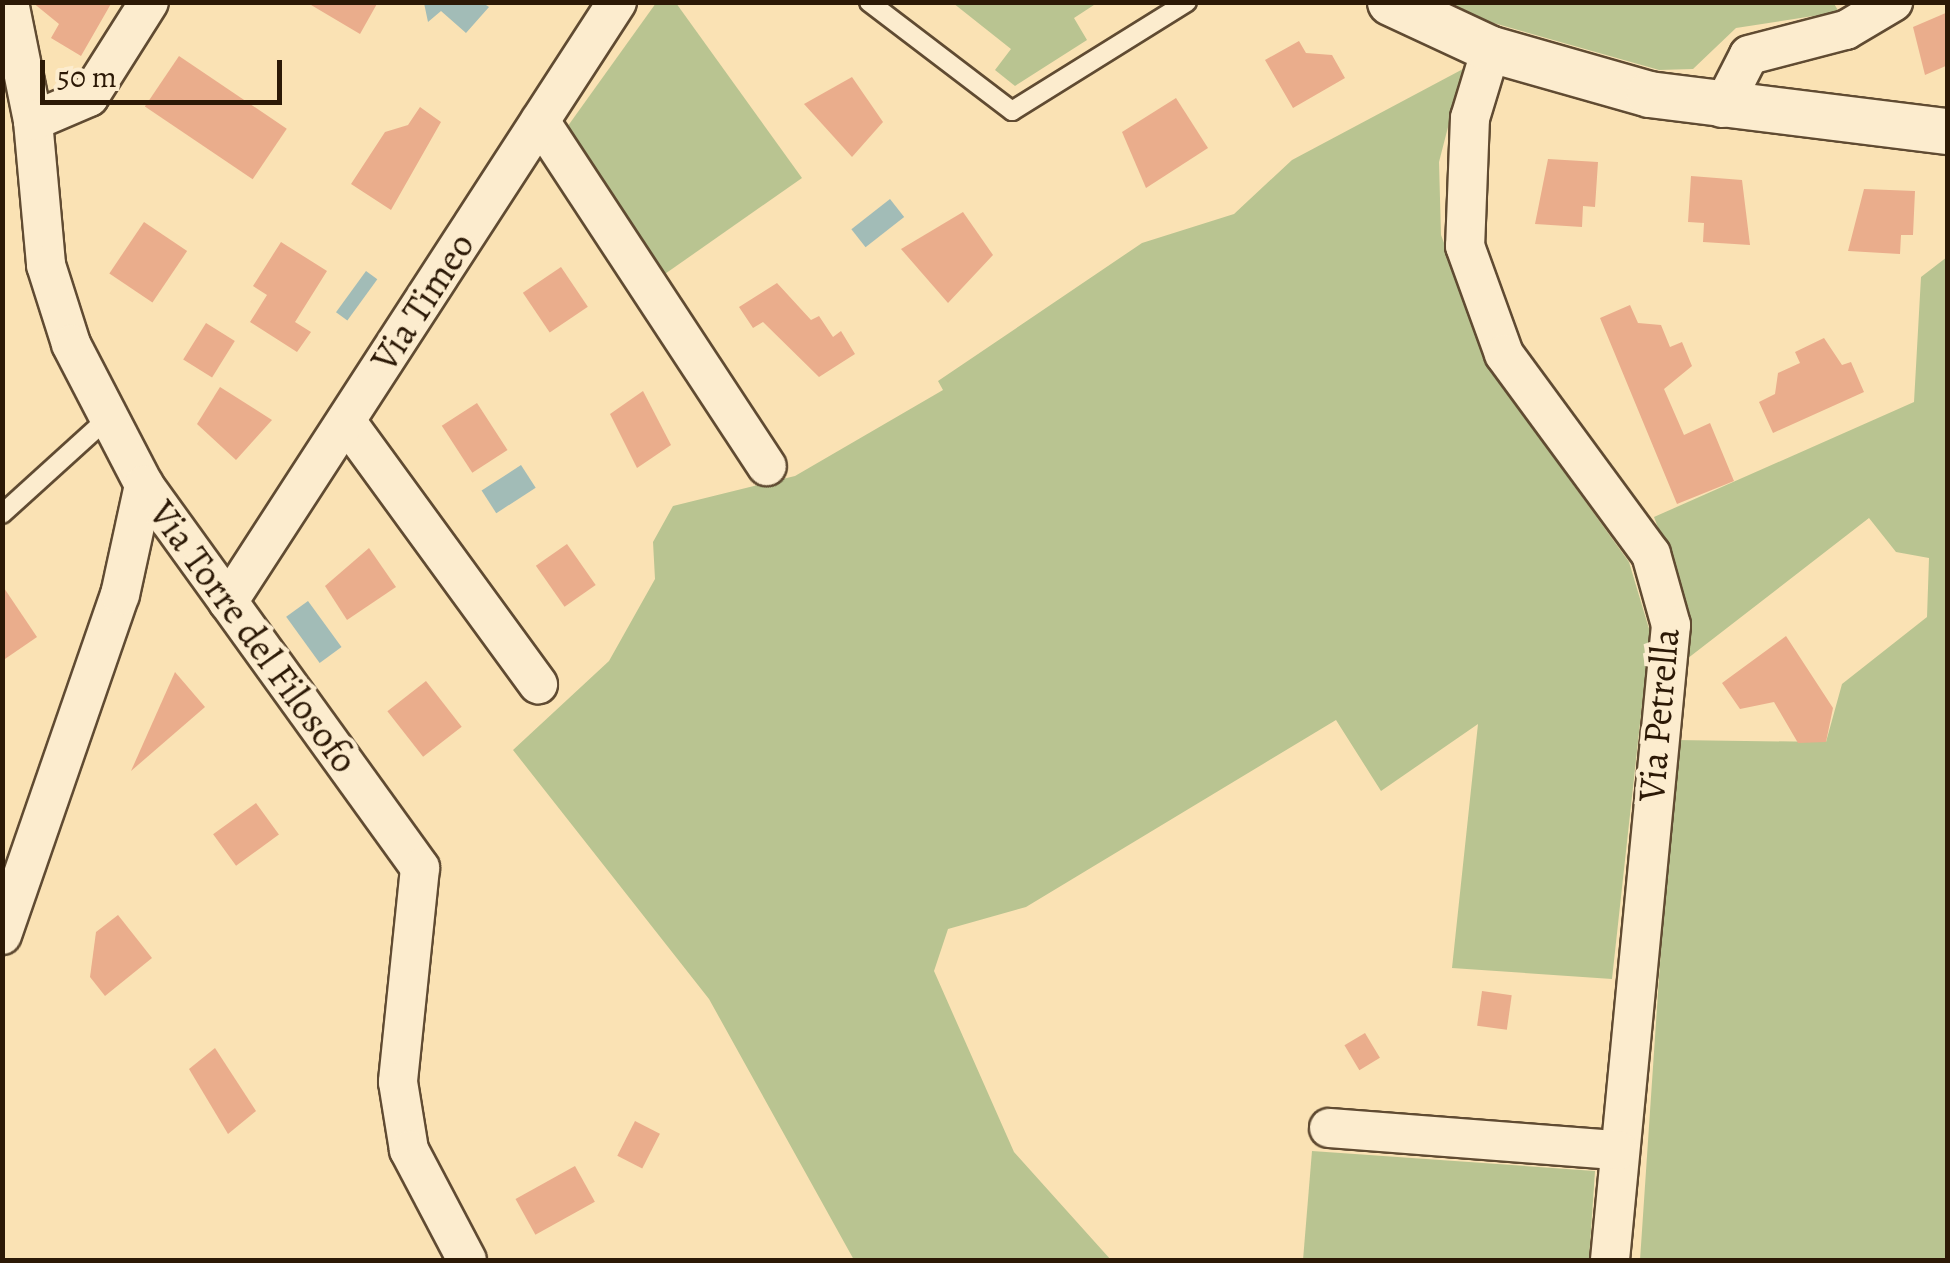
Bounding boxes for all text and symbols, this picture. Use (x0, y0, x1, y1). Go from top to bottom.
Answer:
scale bar (45, 40, 288, 102)
text: 50 m (57, 57, 117, 97)
street label: Via Timeo (362, 224, 484, 380)
street label: Via Torre del Filosofo (139, 492, 367, 782)
street label: Via Petrella (1629, 626, 1689, 804)

